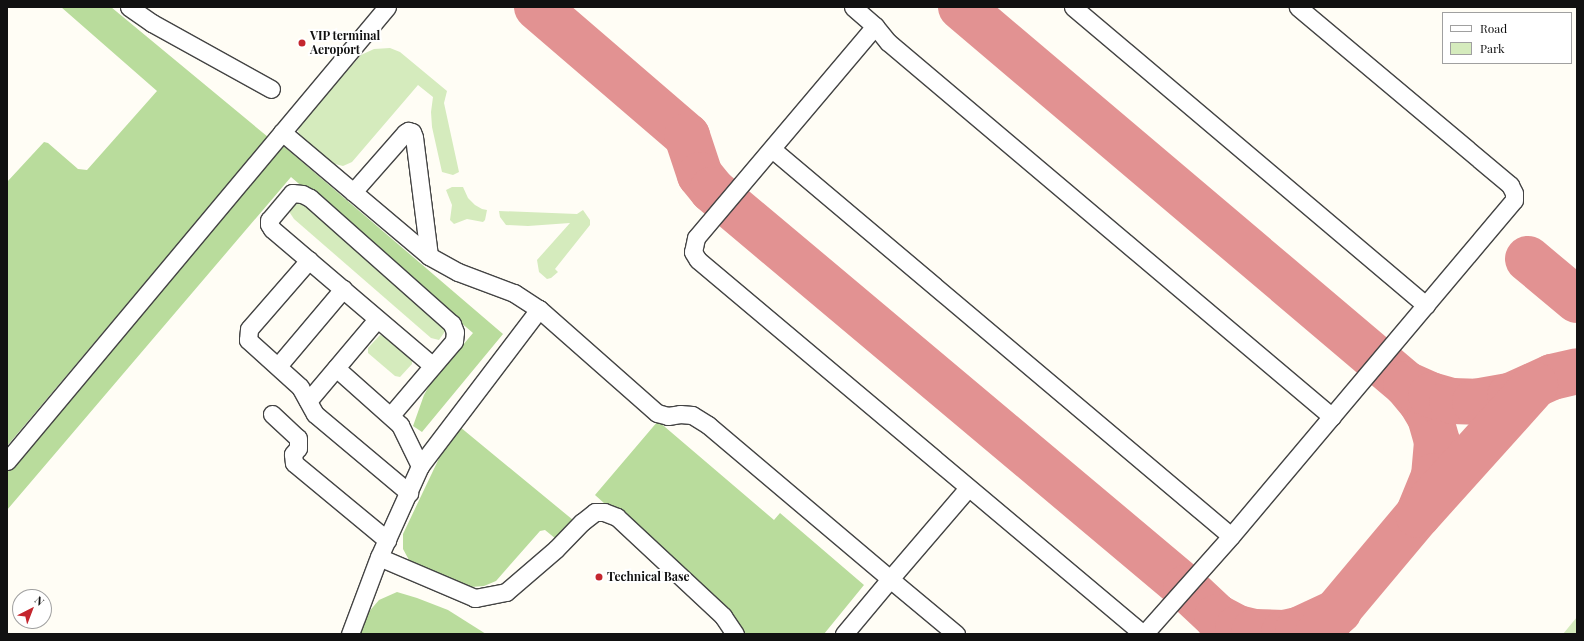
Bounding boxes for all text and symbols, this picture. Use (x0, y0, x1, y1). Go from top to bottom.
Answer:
legend (1442, 12, 1572, 64)
text: Road (1480, 20, 1507, 36)
place label: VIP terminal Aeroport (310, 29, 381, 57)
marker: VIP terminal Aeroport (297, 38, 307, 48)
text: Park (1480, 40, 1505, 56)
place label: Technical Base (607, 570, 690, 584)
marker: Technical Base (594, 572, 604, 582)
north arrow (12, 589, 52, 629)
text: N (32, 592, 48, 609)

